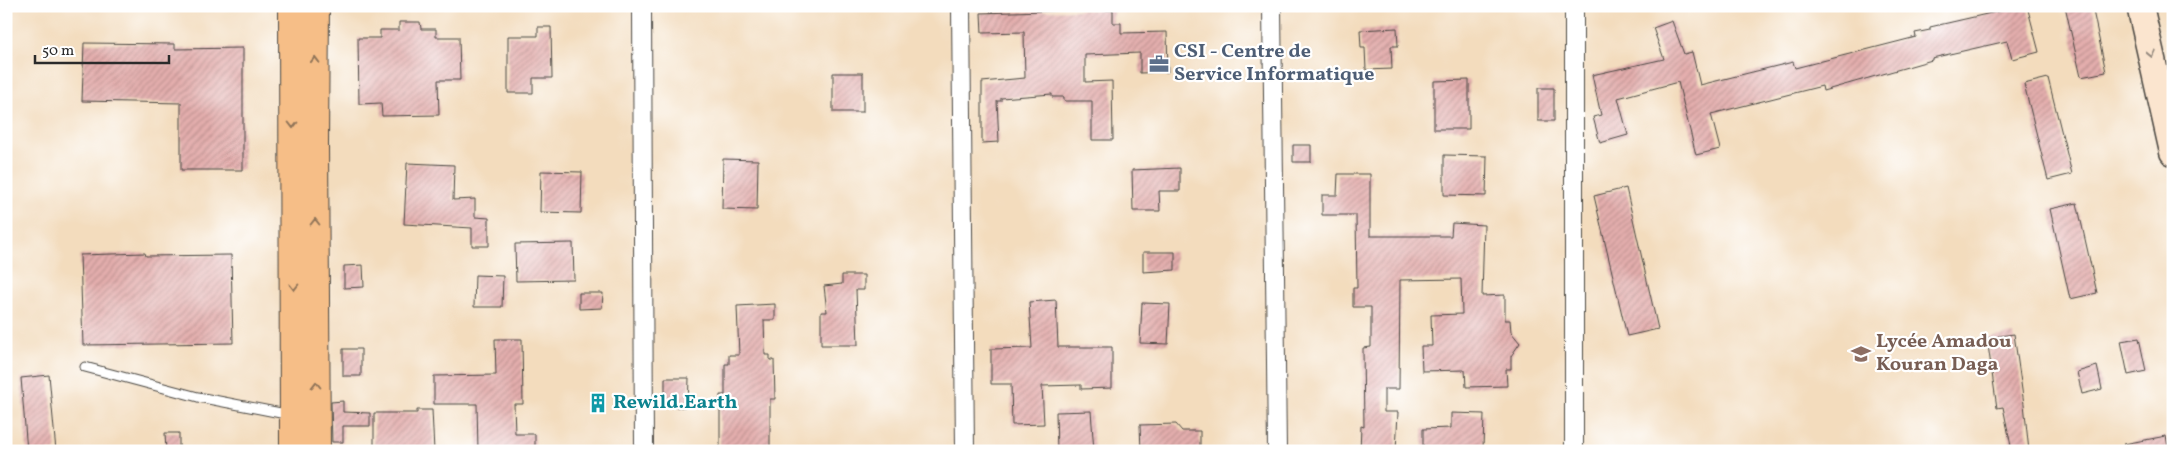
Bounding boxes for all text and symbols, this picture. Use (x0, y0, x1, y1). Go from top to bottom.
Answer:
scale bar (35, 32, 169, 64)
place label: CSI - Centre de Service Informatique (1174, 38, 1375, 89)
text: 50 m (42, 41, 74, 62)
one-way arrow (2145, 49, 2156, 58)
office icon: CSI - Centre de Service Informatique (1148, 53, 1170, 75)
one-way arrow (310, 55, 320, 63)
one-way arrow (288, 122, 298, 129)
one-way arrow (309, 218, 320, 226)
one-way arrow (289, 284, 299, 292)
place label: Lycée Amadou Kouran Daga (1876, 328, 2012, 379)
school or university icon: Lycée Amadou Kouran Daga (1850, 343, 1872, 365)
one-way arrow (311, 380, 321, 388)
place label: Rewild.Earth (613, 389, 738, 417)
building icon: Rewild.Earth (587, 392, 609, 414)

